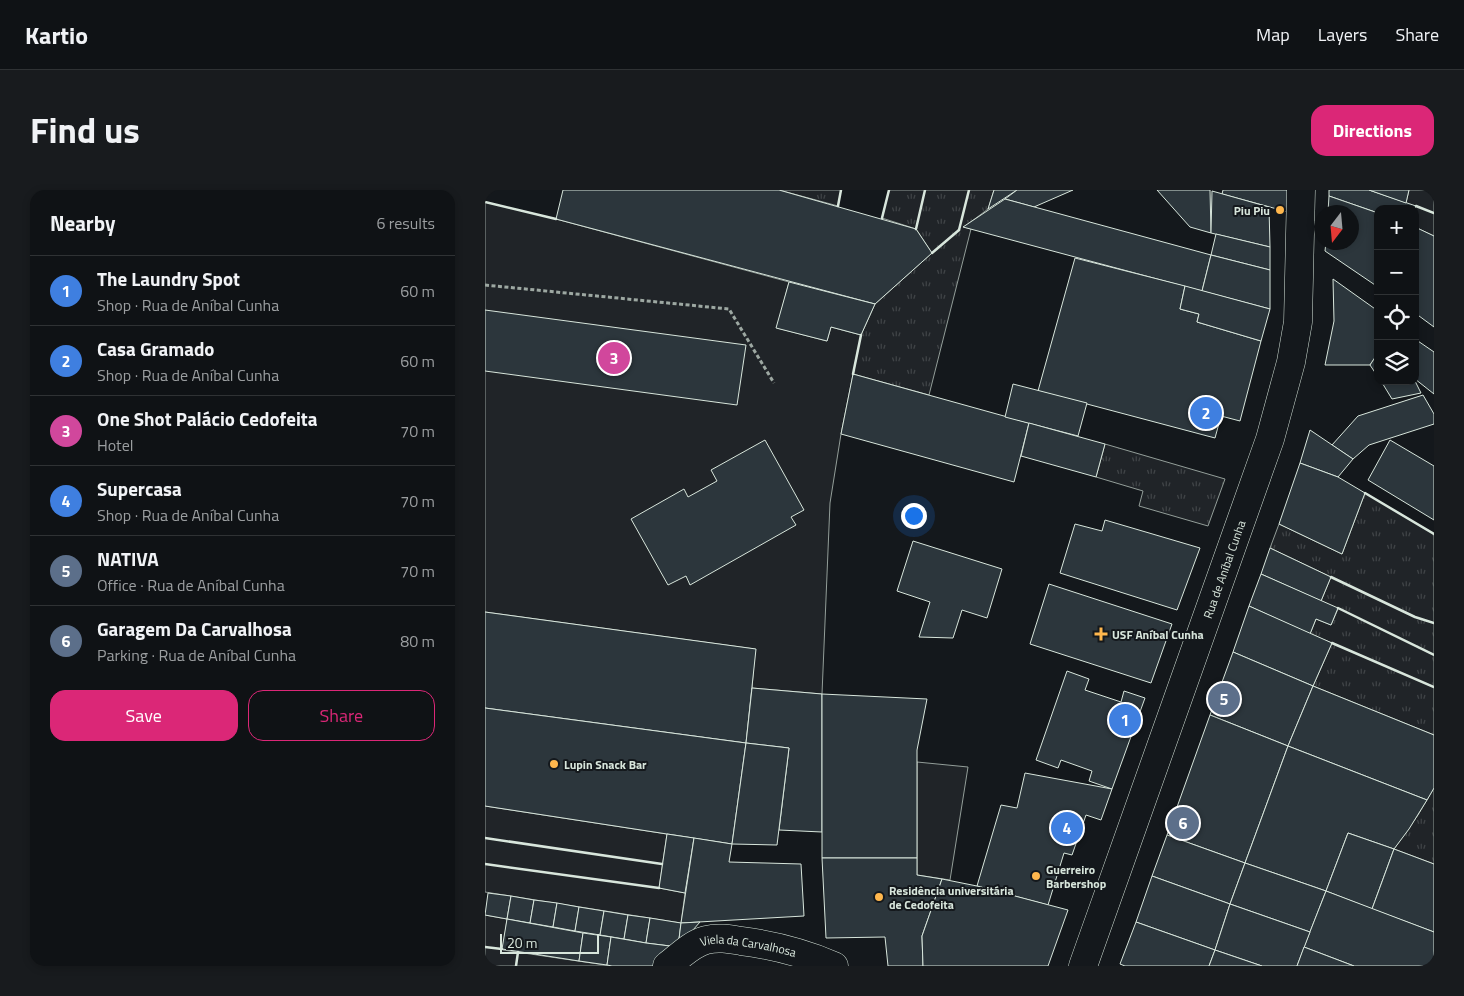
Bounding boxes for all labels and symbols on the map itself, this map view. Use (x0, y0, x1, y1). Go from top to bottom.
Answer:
place label: Piu Piu (1234, 201, 1270, 220)
marker: Piu Piu (1274, 204, 1286, 216)
north arrow (1314, 205, 1359, 250)
pin: 3 (598, 339, 630, 377)
pin: 2 (1190, 394, 1222, 432)
your location (901, 503, 927, 529)
street label: Rua de Aníbal Cunha (1198, 517, 1250, 621)
place label: USF Aníbal Cunha (1112, 625, 1204, 644)
marker: USF Aníbal Cunha (1094, 627, 1108, 641)
pin: 5 (1208, 680, 1240, 718)
pin: 1 (1109, 701, 1141, 739)
place label: Lupin Snack Bar (564, 755, 647, 774)
marker: Lupin Snack Bar (548, 758, 560, 770)
pin: 6 (1167, 804, 1199, 842)
pin: 4 (1051, 809, 1083, 847)
place label: Guerreiro Barbershop (1046, 860, 1107, 893)
marker: Guerreiro Barbershop (1030, 870, 1042, 882)
place label: Residência universitária de Cedofeita (889, 881, 1014, 914)
marker: Residência universitária de Cedofeita (873, 891, 885, 903)
street label: Viela da Carvalhosa (697, 929, 799, 961)
scale bar (500, 931, 599, 954)

